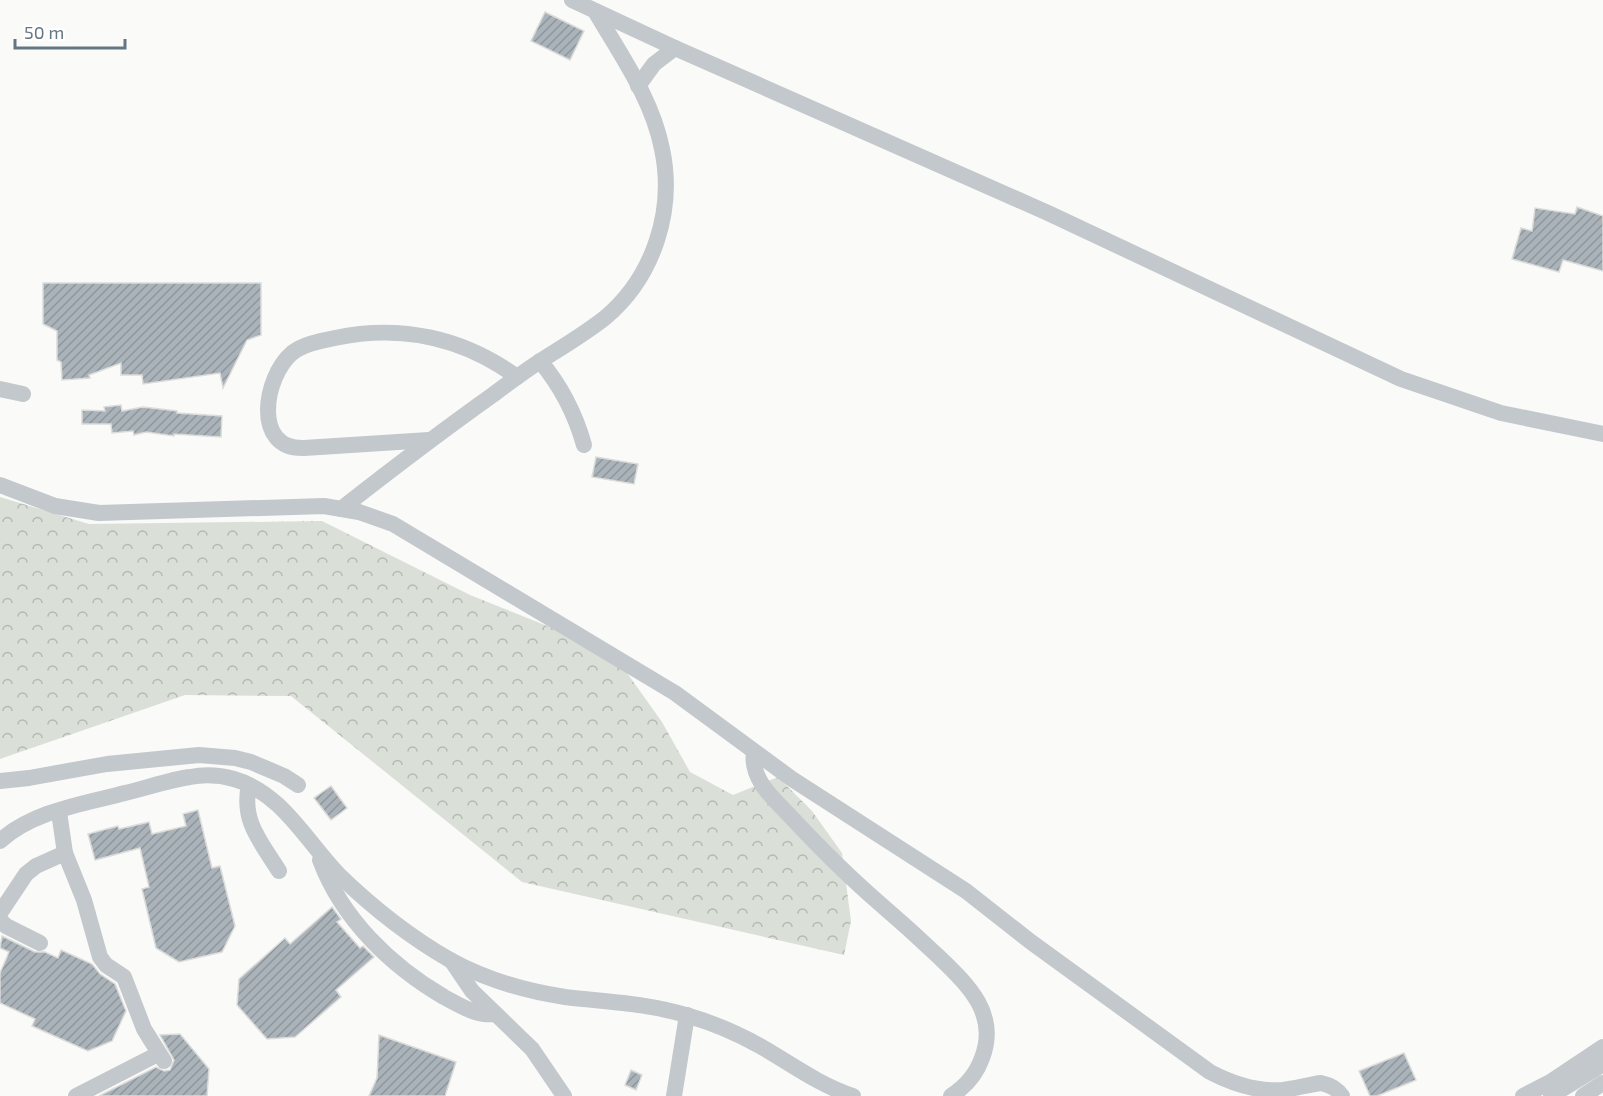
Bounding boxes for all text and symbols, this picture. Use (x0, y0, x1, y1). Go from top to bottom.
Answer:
scale bar (15, 12, 124, 50)
text: 50 m (24, 21, 64, 43)

